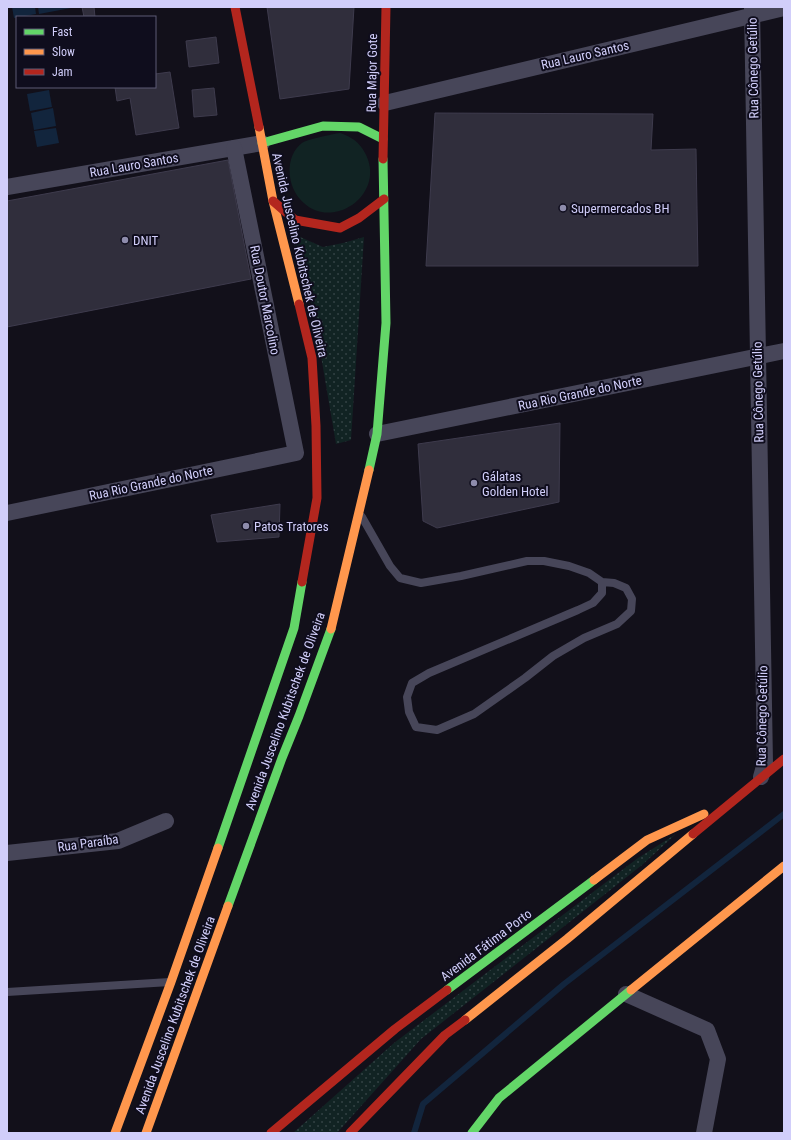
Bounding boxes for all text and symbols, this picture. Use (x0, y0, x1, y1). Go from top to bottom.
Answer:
legend (16, 16, 156, 88)
street label: Rua Cônego Getúlio (745, 17, 761, 119)
text: Fast (52, 25, 73, 39)
street label: Rua Major Gote (364, 33, 380, 113)
street label: Rua Lauro Santos (540, 38, 631, 72)
text: Slow (52, 45, 75, 59)
text: Jam (52, 65, 73, 79)
street label: Rua Lauro Santos (88, 150, 180, 180)
street label: Avenida Juscelino Kubitschek de Oliveira (269, 151, 331, 359)
place label: Supermercados BH (571, 201, 670, 216)
marker: Supermercados BH (558, 203, 568, 213)
place label: DNIT (133, 233, 159, 248)
marker: DNIT (120, 235, 130, 245)
street label: Rua Doutor Marcolino (247, 244, 283, 356)
street label: Rua Cônego Getúlio (750, 341, 766, 443)
street label: Rua Rio Grande do Norte (517, 373, 643, 413)
street label: Rua Rio Grande do Norte (88, 463, 214, 503)
place label: Gálatas Golden Hotel (482, 469, 549, 499)
marker: Gálatas Golden Hotel (469, 478, 479, 488)
place label: Patos Tratores (254, 519, 329, 534)
marker: Patos Tratores (241, 521, 251, 531)
street label: Avenida Juscelino Kubitschek de Oliveira (242, 610, 328, 812)
street label: Rua Cônego Getúlio (754, 665, 770, 767)
street label: Rua Paraíba (57, 831, 119, 855)
street label: Avenida Fátima Porto (438, 906, 534, 984)
street label: Avenida Juscelino Kubitschek de Oliveira (132, 914, 218, 1116)

